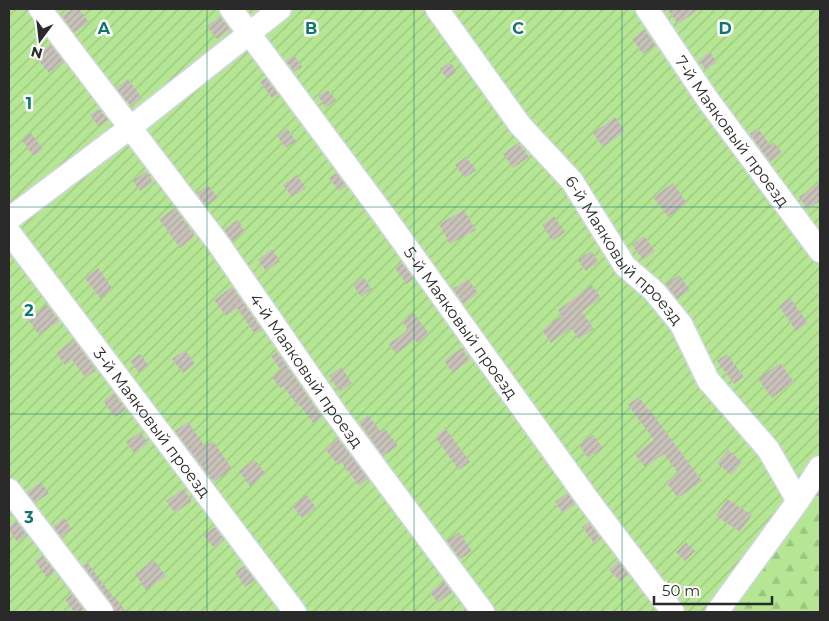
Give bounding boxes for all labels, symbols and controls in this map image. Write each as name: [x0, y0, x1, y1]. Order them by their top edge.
north arrow: [15, 15, 65, 65]
text: A: [97, 19, 111, 38]
text: B: [305, 19, 317, 38]
text: C: [512, 19, 524, 38]
text: D: [718, 19, 732, 38]
text: N: [29, 42, 44, 63]
street label: 7-й Маяковый проезд: [671, 52, 793, 211]
text: 1: [26, 94, 32, 113]
street label: 6-й Маяковый проезд: [561, 172, 686, 328]
street label: 5-й Маяковый проезд: [400, 243, 522, 403]
street label: 4-й Маяковый проезд: [246, 290, 367, 452]
text: 2: [24, 301, 34, 320]
street label: 3-й Маяковый проезд: [89, 344, 214, 501]
text: 3: [23, 508, 34, 527]
scale bar: [654, 574, 772, 606]
text: 50 m: [662, 581, 700, 600]

